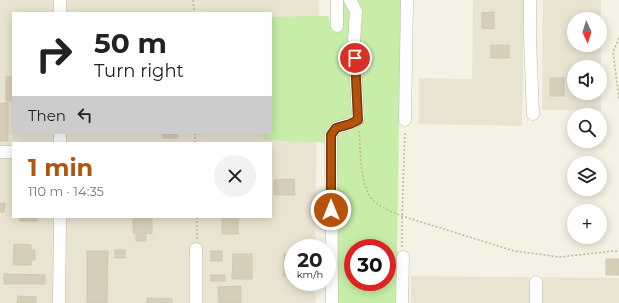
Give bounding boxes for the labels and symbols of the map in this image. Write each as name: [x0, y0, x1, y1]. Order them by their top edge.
north arrow: [567, 12, 607, 52]
pin: [338, 41, 372, 75]
position arrow: [310, 189, 352, 231]
speed limit sign: 30: [344, 239, 396, 291]

